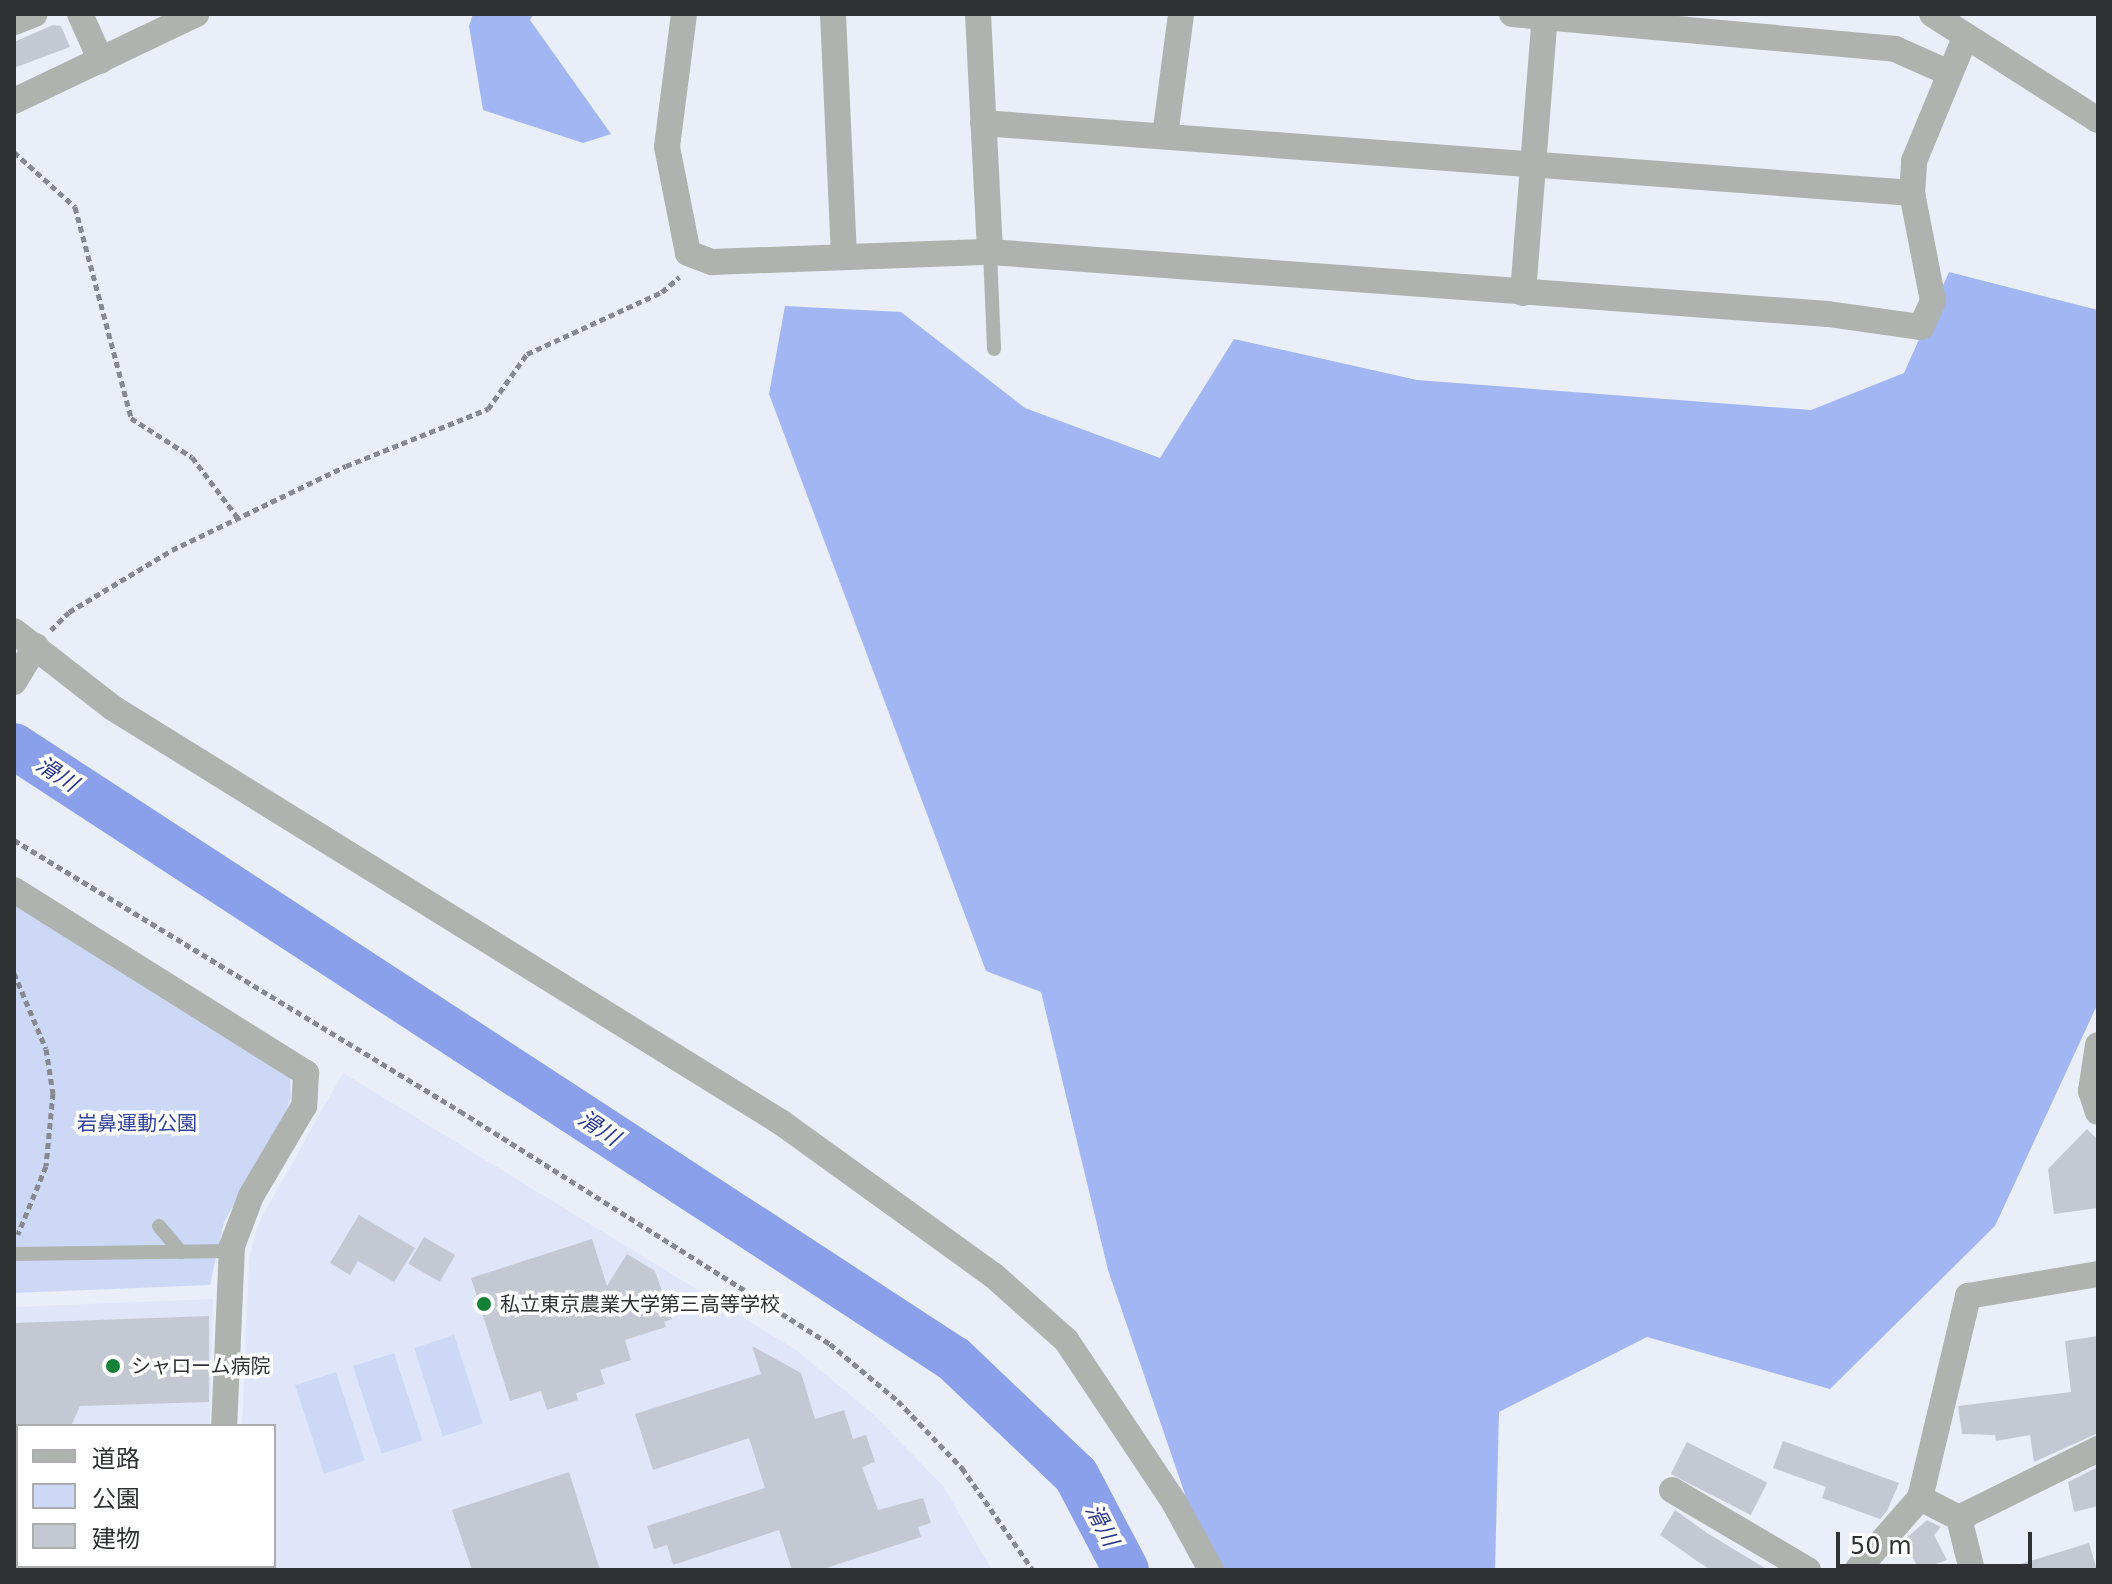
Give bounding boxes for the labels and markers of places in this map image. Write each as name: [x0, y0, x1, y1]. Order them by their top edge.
place label: 私立東京農業大学第三高等学校: [500, 1292, 780, 1316]
marker: 私立東京農業大学第三高等学校: [475, 1295, 493, 1313]
place label: シャローム病院: [131, 1354, 271, 1378]
marker: シャローム病院: [102, 1355, 124, 1377]

